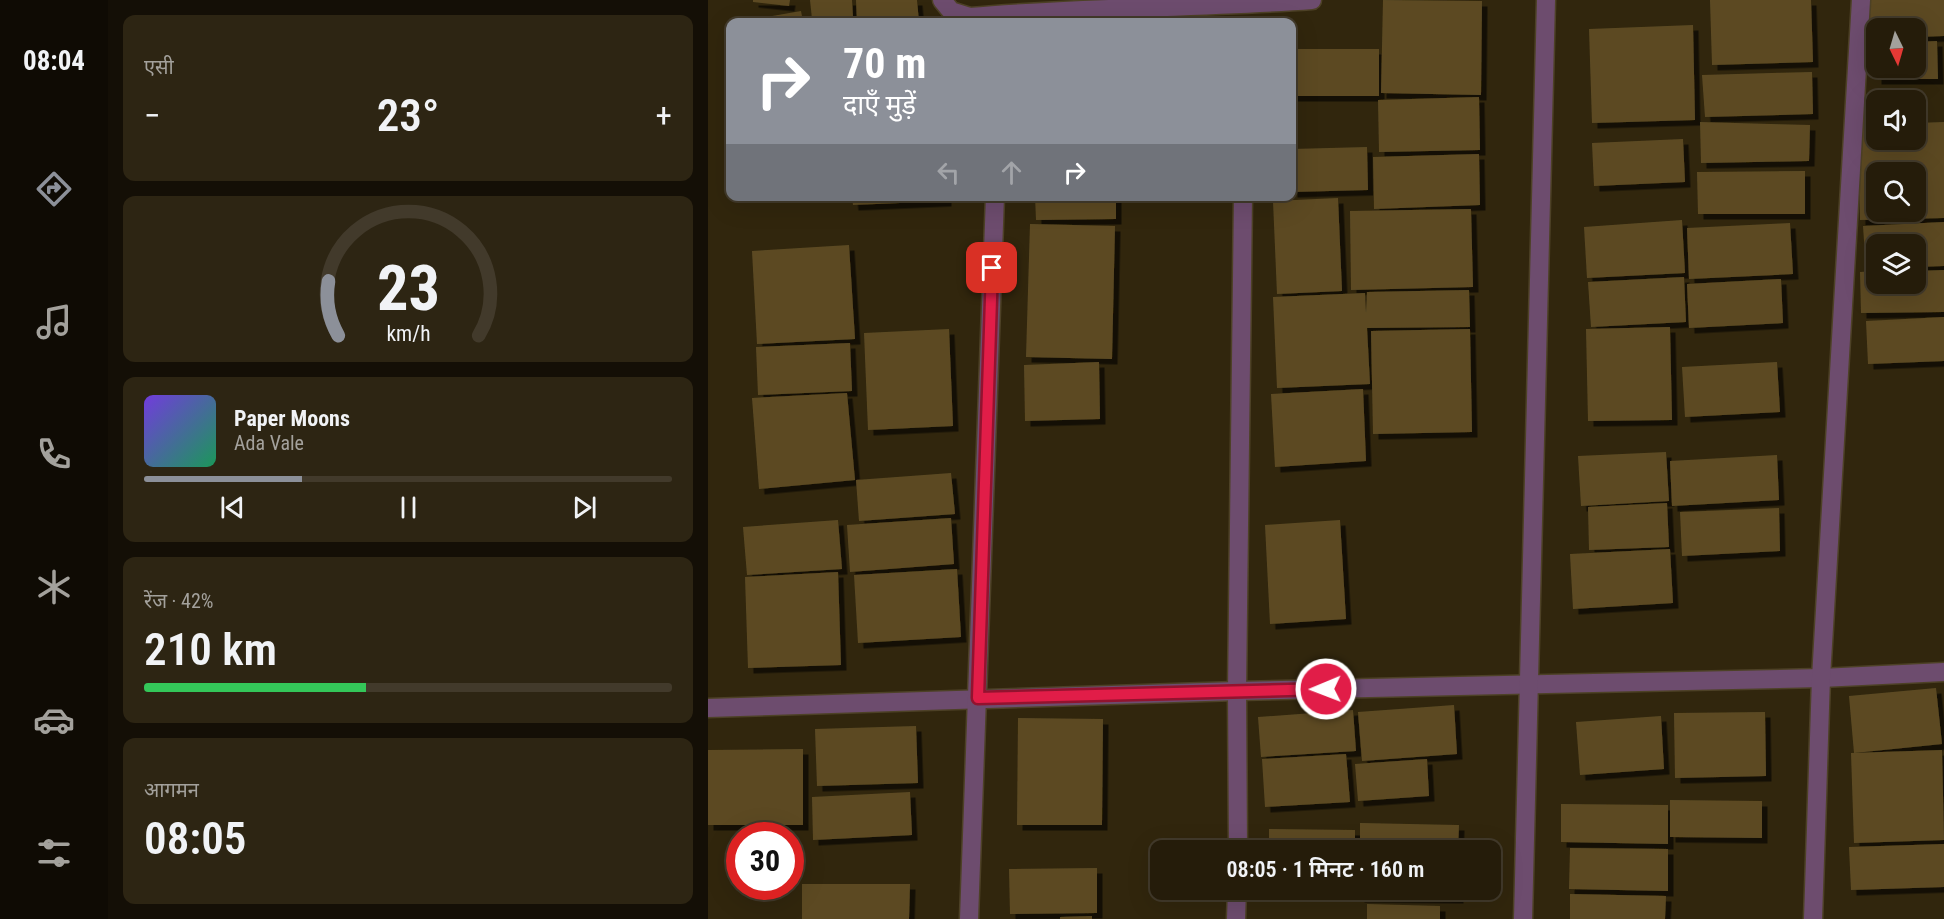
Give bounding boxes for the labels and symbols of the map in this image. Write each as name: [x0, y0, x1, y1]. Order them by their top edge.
north arrow: [1866, 18, 1926, 78]
pin: [966, 242, 1017, 293]
position arrow: [1294, 657, 1358, 721]
speed limit sign: 30: [726, 822, 804, 900]

